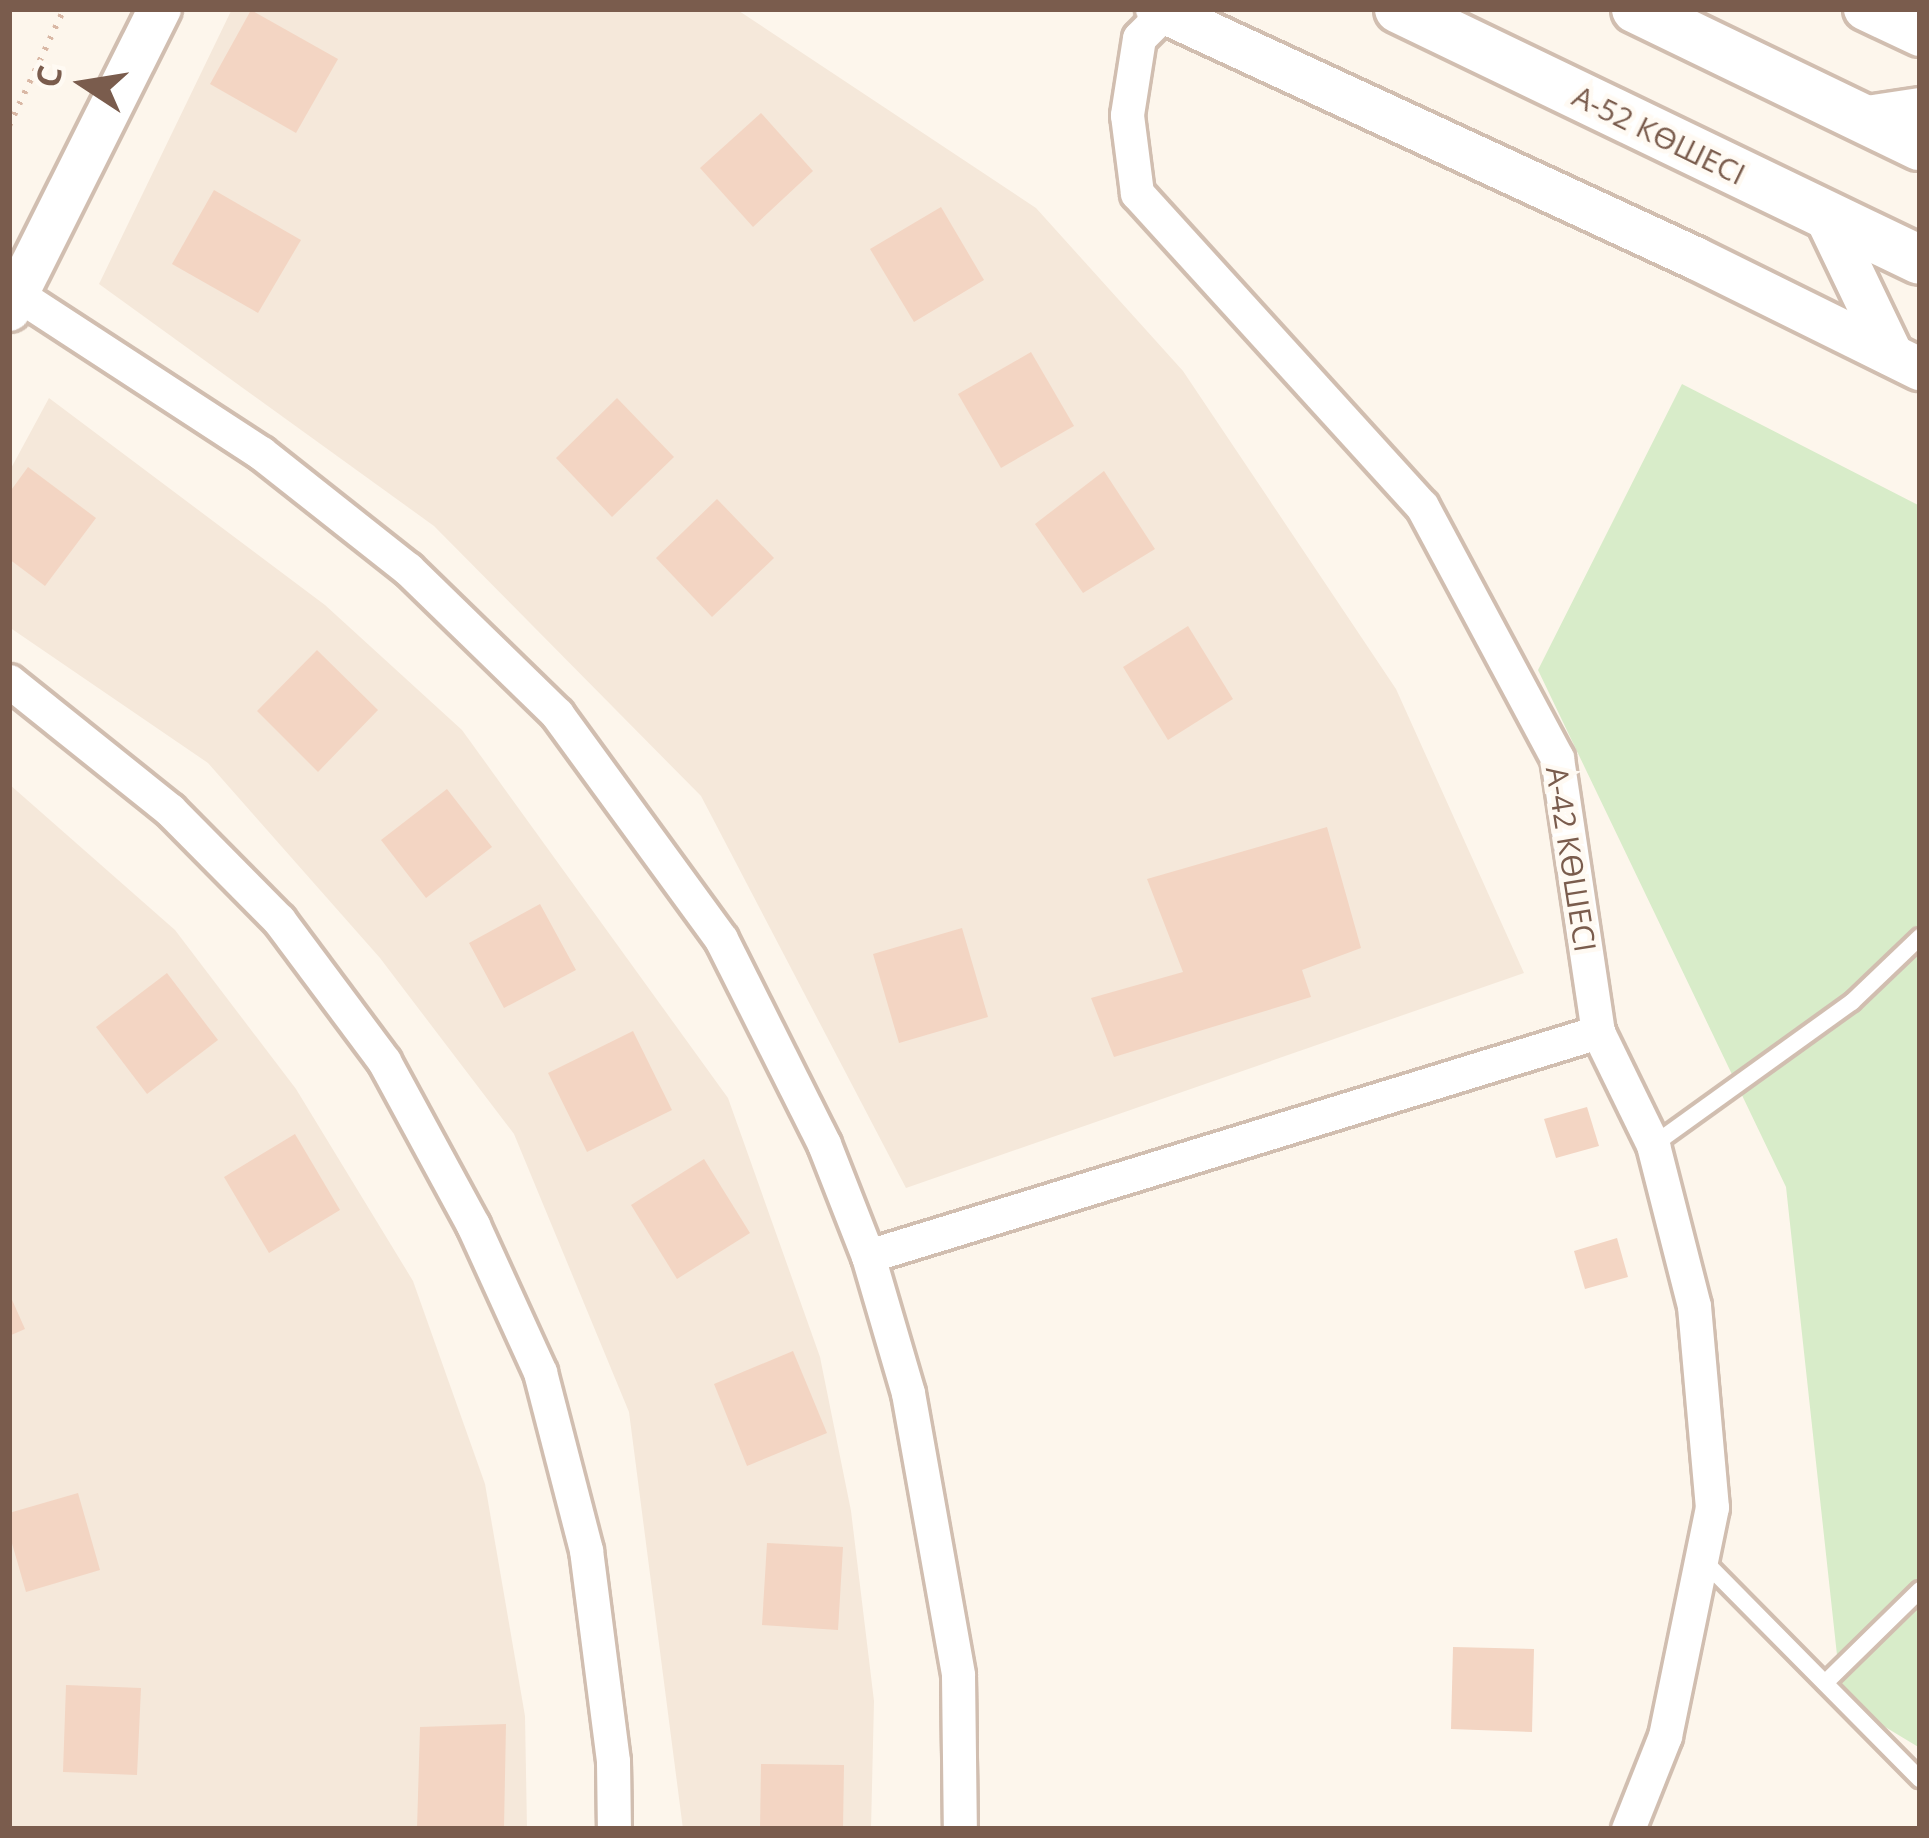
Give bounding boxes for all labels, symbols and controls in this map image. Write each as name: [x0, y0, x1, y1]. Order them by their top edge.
north arrow: [24, 24, 144, 144]
text: С: [24, 61, 72, 91]
street label: А-52 КӨШЕСІ: [1567, 78, 1751, 192]
street label: А-42 КӨШЕСІ: [1539, 764, 1603, 954]

